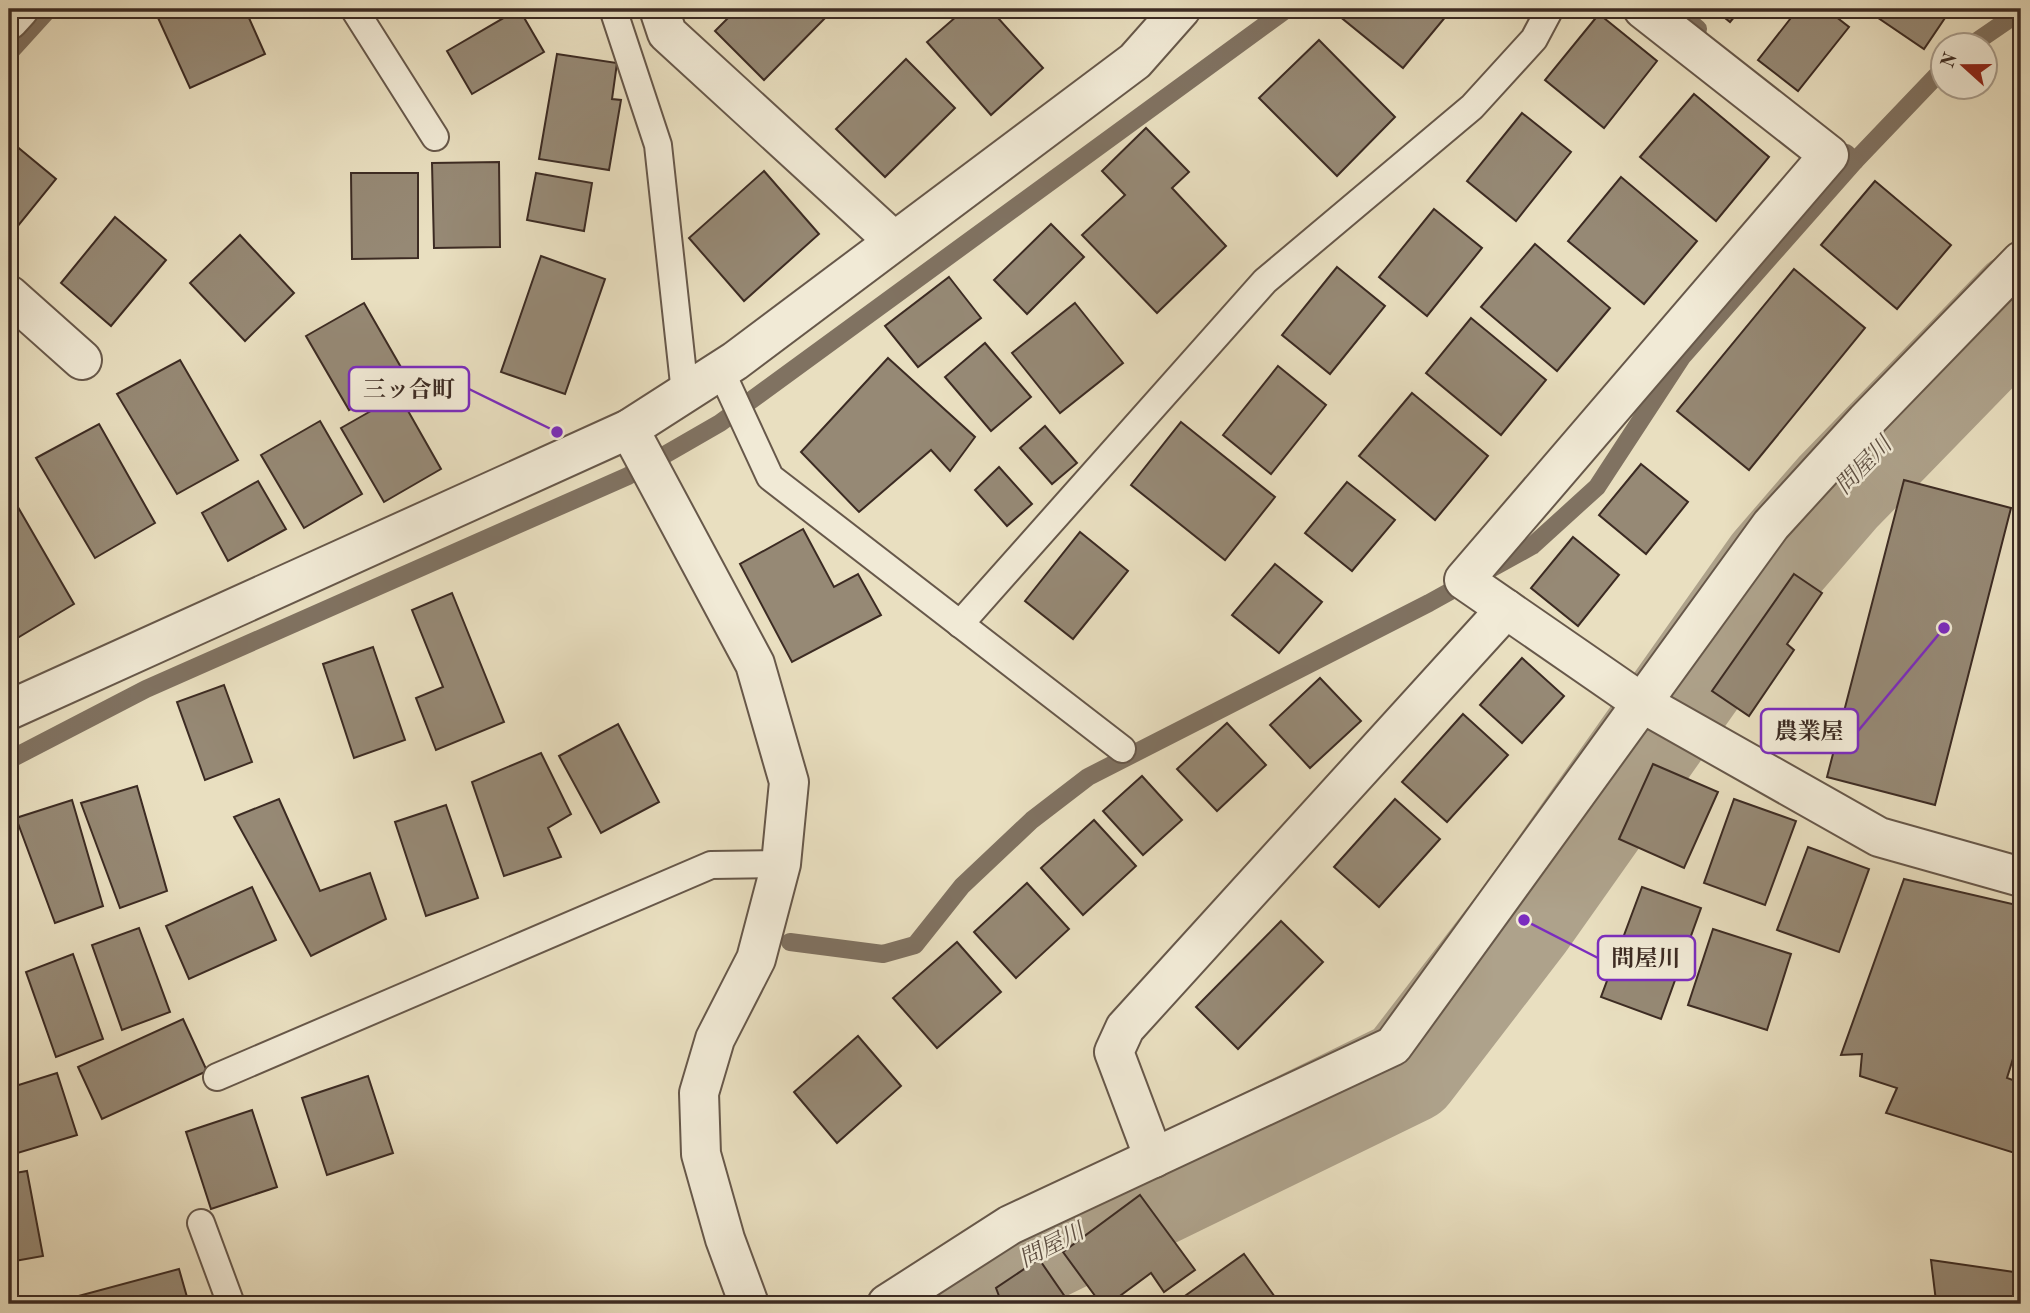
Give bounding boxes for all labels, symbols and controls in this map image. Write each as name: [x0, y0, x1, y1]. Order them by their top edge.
north arrow: [1928, 32, 1998, 102]
text: N: [1939, 50, 1962, 71]
callout: 三ッ合町: [349, 367, 469, 411]
text: 三ッ合町: [363, 377, 455, 402]
water label: 問屋川: [1831, 430, 1898, 499]
callout: 農業屋: [1761, 709, 1858, 753]
text: 農業屋: [1775, 719, 1844, 744]
callout: 問屋川: [1598, 936, 1695, 980]
text: 問屋川: [1612, 946, 1681, 971]
water label: 問屋川: [1016, 1218, 1091, 1272]

